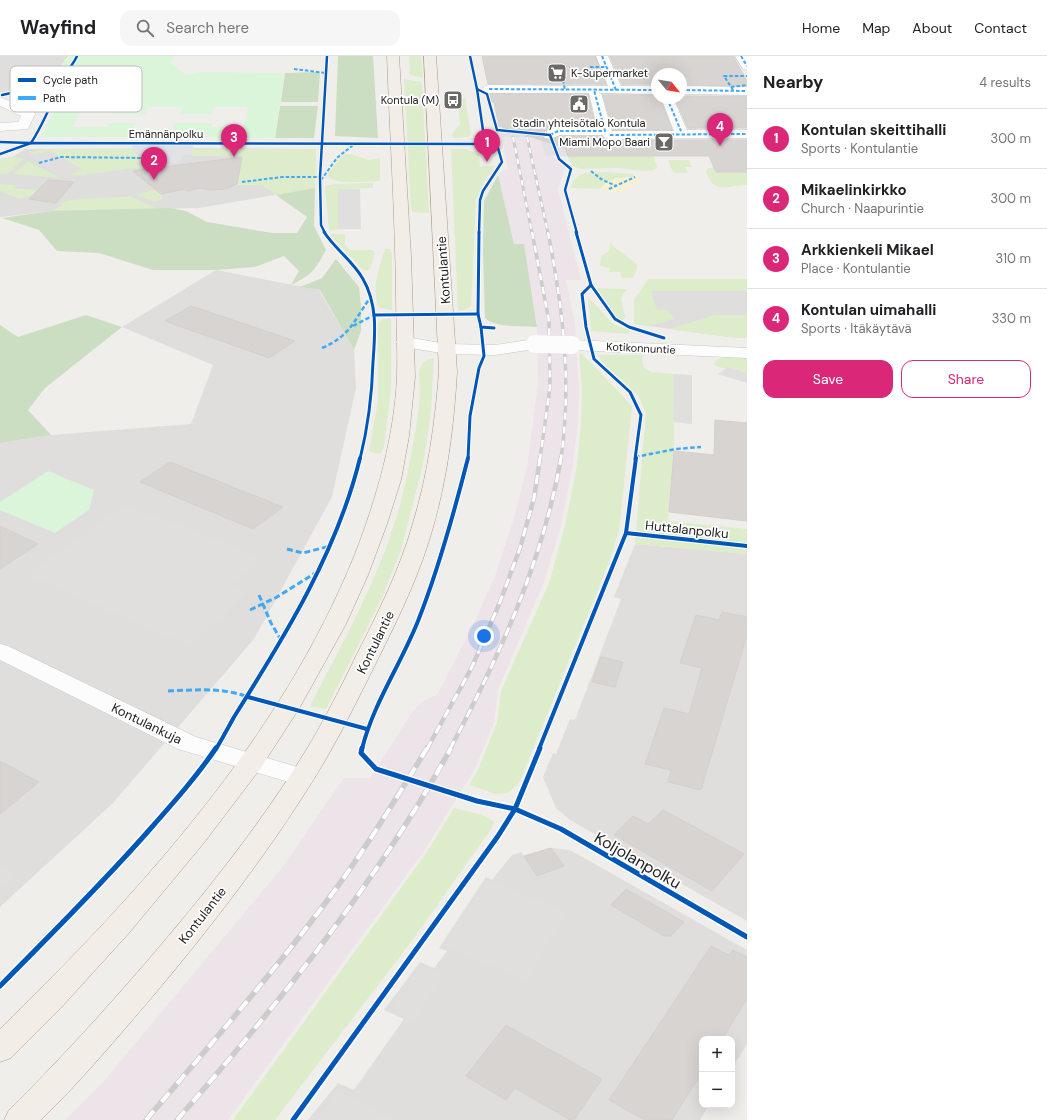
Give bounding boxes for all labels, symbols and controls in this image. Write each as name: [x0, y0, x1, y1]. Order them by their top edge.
search box: [120, 10, 400, 46]
text: Wayfind: [20, 15, 96, 40]
icon: search: [134, 17, 156, 39]
text: Search here: [166, 18, 249, 38]
text: Home: [802, 19, 840, 37]
text: Map: [862, 19, 890, 37]
text: About: [912, 19, 952, 37]
text: Contact: [974, 19, 1027, 37]
supermarket icon: K-Supermarket: [546, 62, 568, 84]
legend: [10, 66, 142, 112]
place label: K-Supermarket: [571, 66, 648, 80]
north arrow: [651, 68, 687, 104]
text: Nearby: [763, 71, 823, 93]
text: Cycle path: [43, 73, 98, 87]
text: 4 results: [979, 74, 1031, 91]
bus stop icon: Kontula (M): [442, 89, 464, 111]
text: Path: [43, 91, 66, 105]
place label: Kontula (M): [381, 93, 439, 107]
public building icon: Stadin yhteisötalo Kontula: [568, 93, 590, 115]
pin: 4: [707, 113, 733, 146]
place label: Stadin yhteisötalo Kontula: [513, 116, 645, 130]
text: Kontulan skeittihalli: [801, 120, 946, 140]
pin: 3: [221, 124, 247, 157]
street label: Emännänpolku: [129, 127, 203, 141]
pin: 1: [474, 129, 500, 162]
text: 1: [774, 130, 778, 147]
text: 300 m: [990, 130, 1031, 147]
bar icon: Miami Mopo Baari: [653, 131, 675, 153]
place label: Miami Mopo Baari: [559, 135, 650, 149]
text: Sports · Kontulantie: [801, 140, 918, 157]
pin: 2: [141, 147, 167, 180]
text: Mikaelinkirkko: [801, 180, 907, 200]
text: 2: [772, 190, 780, 207]
text: 300 m: [990, 190, 1031, 207]
text: Church · Naapurintie: [801, 200, 924, 217]
street label: Kontulantie: [433, 235, 454, 304]
text: Arkkienkeli Mikael: [801, 240, 934, 260]
text: 3: [772, 250, 780, 267]
text: 310 m: [996, 250, 1031, 267]
text: Place · Kontulantie: [801, 260, 911, 277]
text: Kontulan uimahalli: [801, 300, 936, 320]
text: 4: [772, 310, 780, 327]
text: 330 m: [992, 310, 1031, 327]
text: Sports · Itäkäytävä: [801, 320, 912, 337]
street label: Kotikonnuntie: [606, 339, 676, 357]
button: Save: [763, 360, 893, 398]
button: Share: [901, 360, 1031, 398]
street label: Huttalanpolku: [644, 517, 729, 542]
street label: Kontulantie: [353, 608, 398, 676]
your location: [474, 626, 494, 646]
street label: Kontulankuja: [109, 699, 185, 748]
street label: Koljolanpolku: [590, 827, 685, 894]
street label: Kontulantie: [175, 883, 230, 947]
map controls: [699, 1036, 735, 1108]
button: +: [699, 1036, 735, 1072]
button: −: [699, 1072, 735, 1108]

